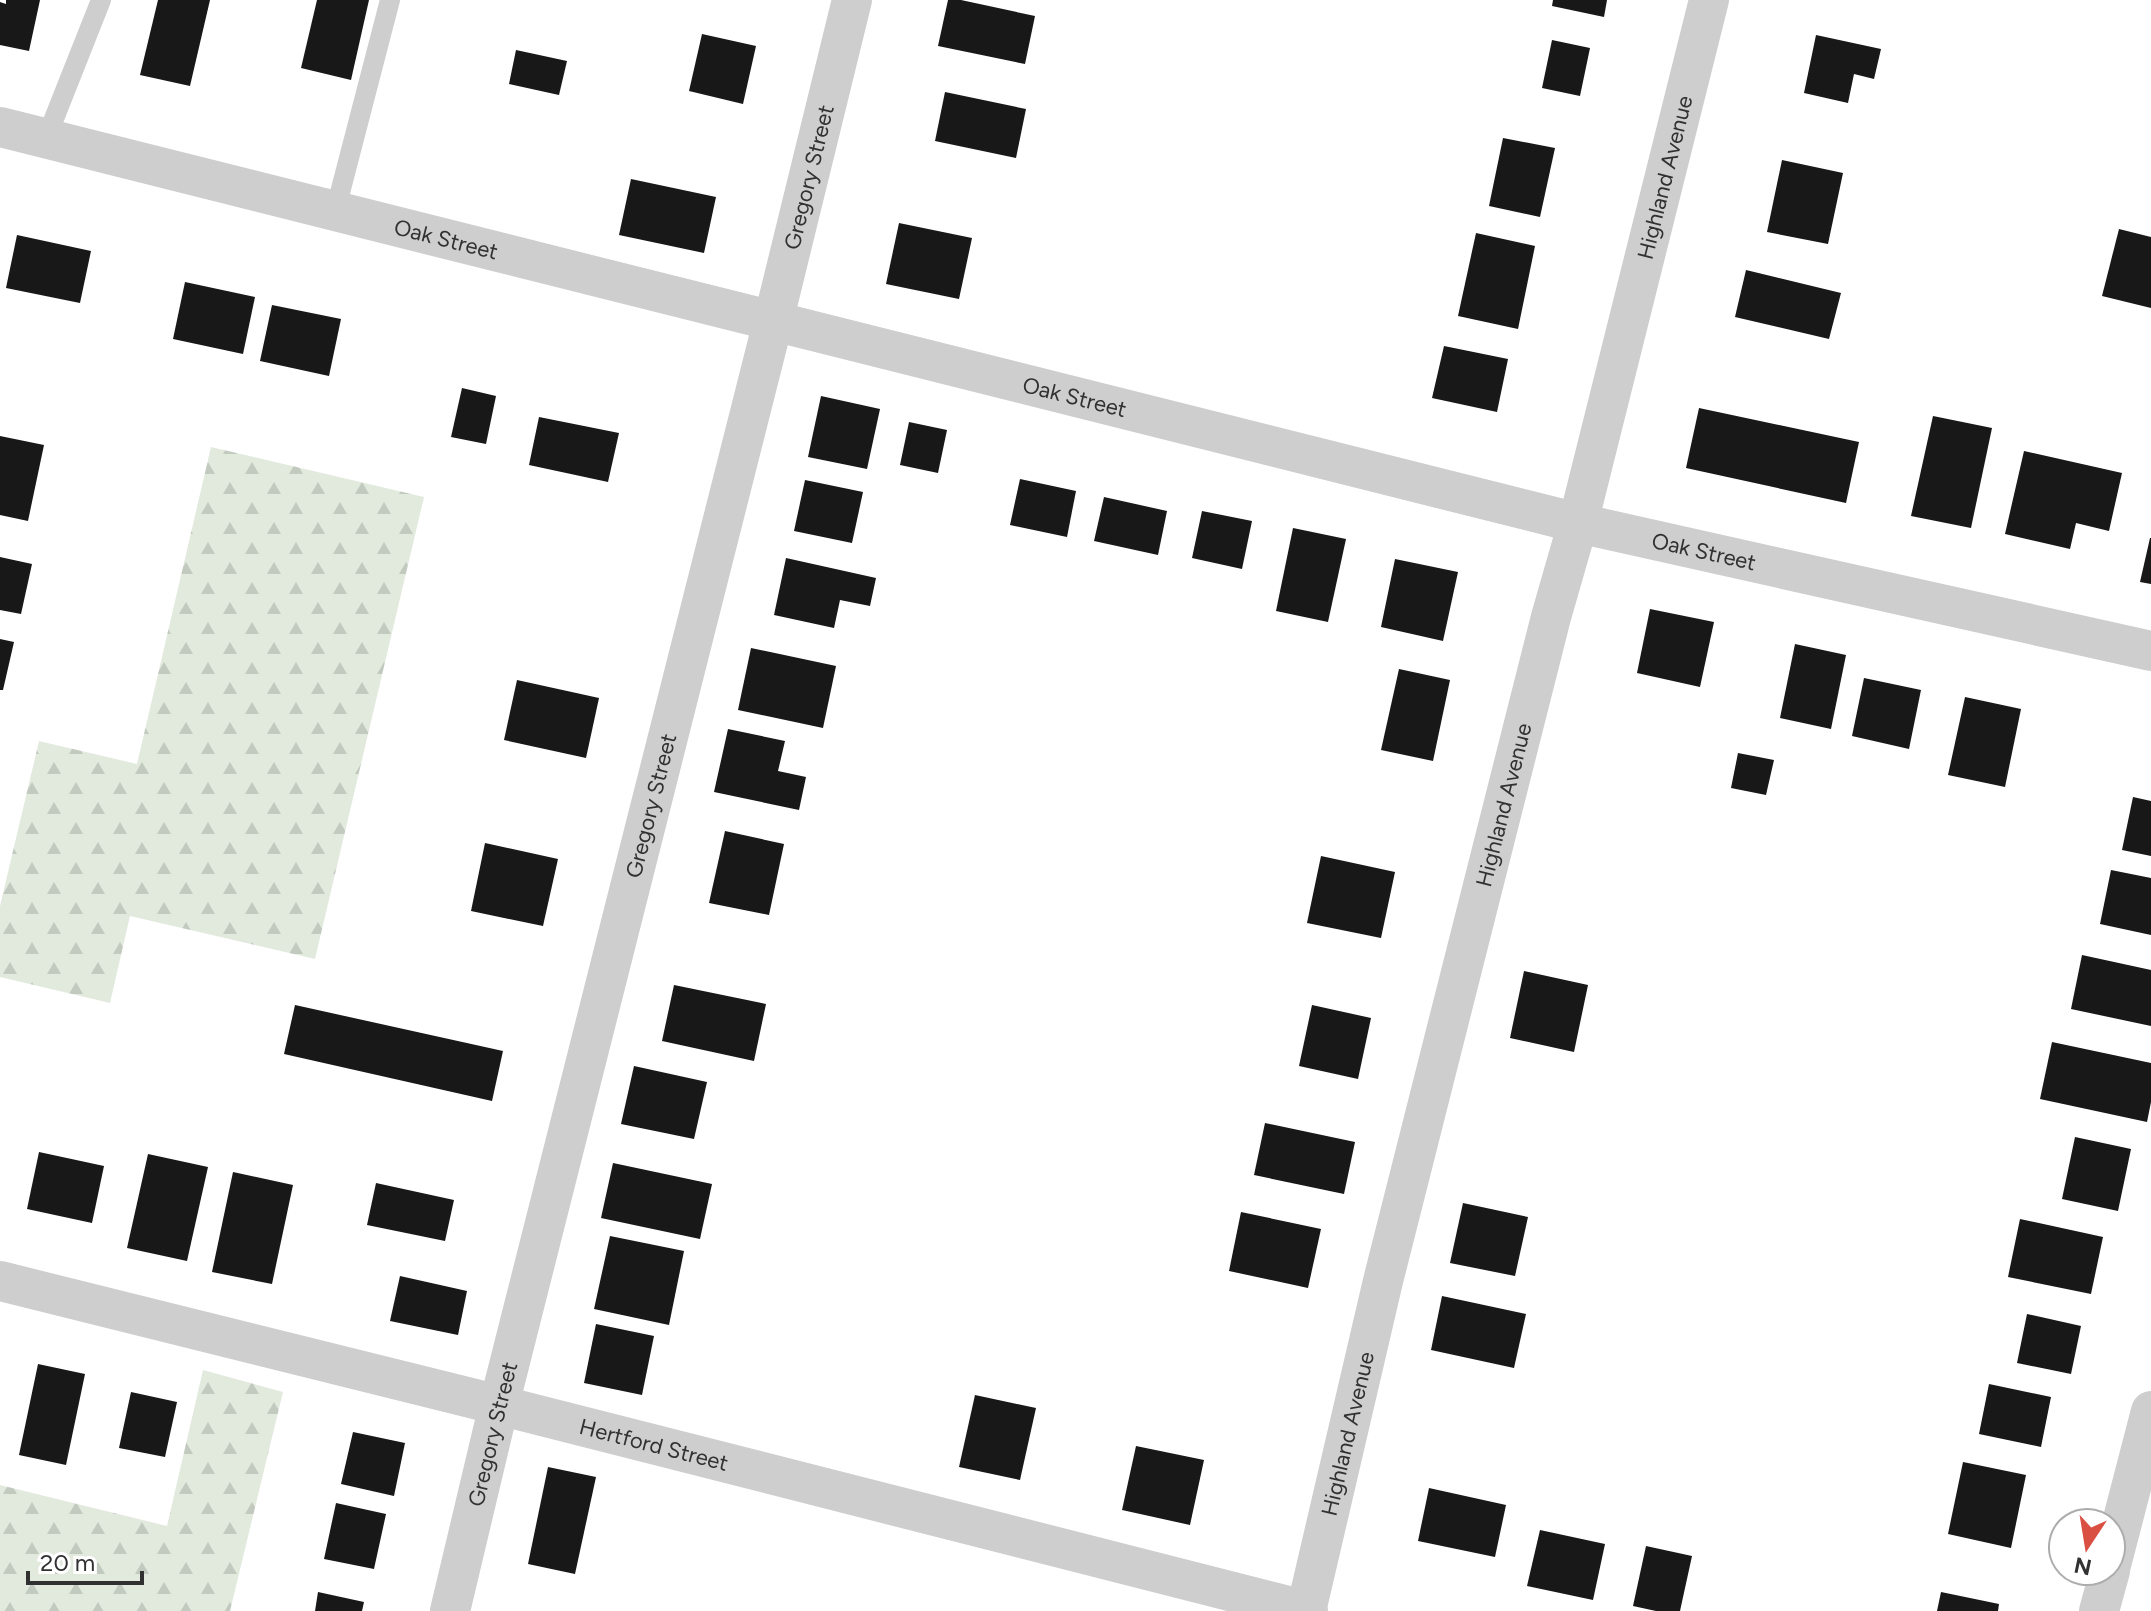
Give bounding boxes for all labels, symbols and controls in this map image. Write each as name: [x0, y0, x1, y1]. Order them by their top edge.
street label: Highland Avenue: [1632, 93, 1699, 262]
street label: Gregory Street: [778, 102, 840, 252]
street label: Oak Street: [391, 213, 501, 265]
street label: Oak Street: [1020, 371, 1129, 423]
street label: Oak Street: [1649, 527, 1759, 576]
street label: Highland Avenue: [1470, 720, 1538, 890]
street label: Gregory Street: [620, 731, 682, 881]
street label: Highland Avenue: [1316, 1349, 1380, 1519]
street label: Gregory Street: [462, 1359, 523, 1509]
street label: Hertford Street: [577, 1413, 731, 1477]
north arrow: [2047, 1507, 2127, 1587]
scale bar: [28, 1535, 142, 1585]
text: 20 m: [40, 1548, 95, 1577]
text: N: [2072, 1551, 2094, 1581]

